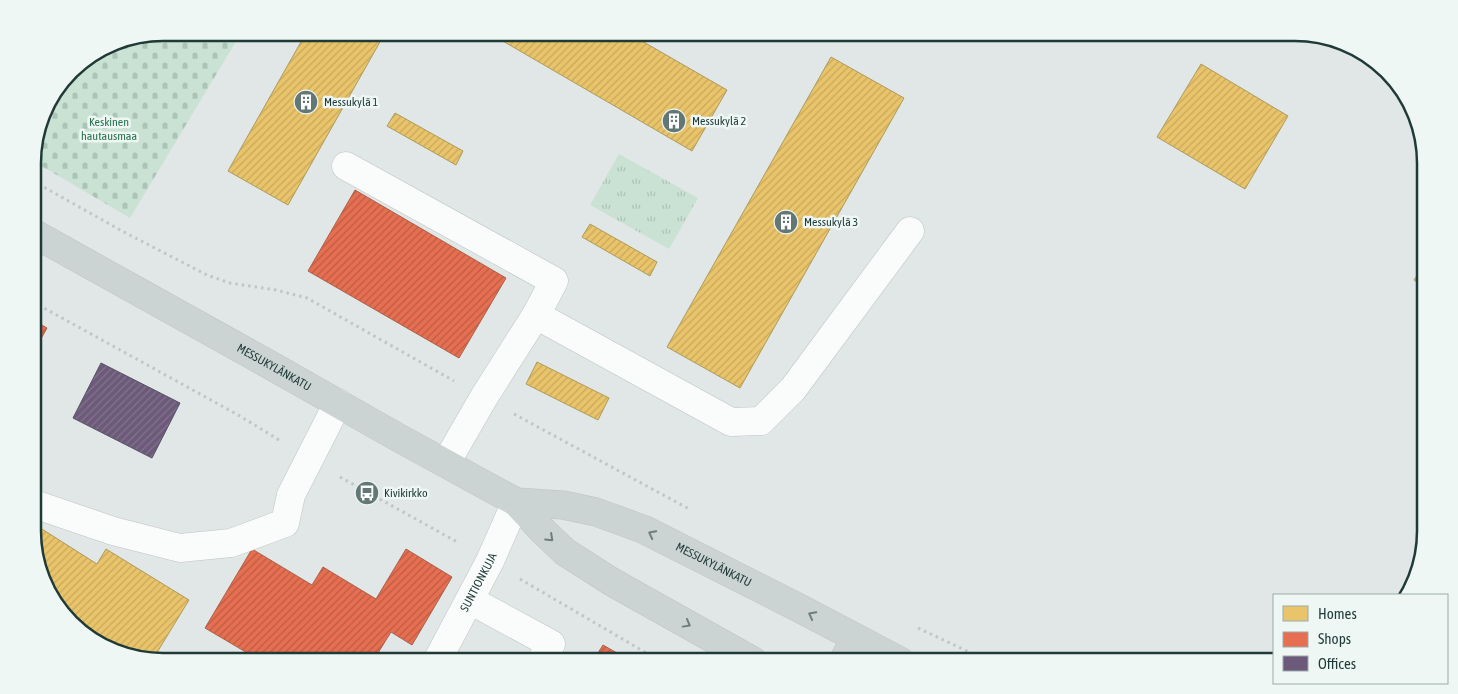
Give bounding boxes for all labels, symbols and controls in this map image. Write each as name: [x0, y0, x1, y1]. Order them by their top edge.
building icon: Messukylä 1: [293, 89, 319, 115]
place label: Messukylä 1: [324, 95, 378, 109]
building icon: Messukylä 2: [661, 108, 687, 134]
place label: Messukylä 2: [692, 114, 746, 128]
park label: Keskinen hautausmaa: [81, 115, 137, 143]
building icon: Messukylä 3: [773, 209, 799, 235]
place label: Messukylä 3: [804, 215, 858, 229]
street label: MESSUKYLÄNKATU: [235, 341, 314, 394]
bus stop icon: Kivikirkko: [354, 480, 380, 506]
place label: Kivikirkko: [384, 486, 428, 500]
one-way arrow: [648, 529, 657, 540]
one-way arrow: [544, 532, 553, 541]
street label: MESSUKYLÄNKATU: [674, 540, 754, 590]
street label: SUNTIONKUJA: [457, 551, 500, 614]
legend: [1273, 594, 1448, 684]
text: Homes: [1318, 605, 1357, 622]
one-way arrow: [809, 611, 818, 621]
one-way arrow: [681, 618, 690, 628]
text: Shops: [1318, 630, 1351, 647]
text: Offices: [1318, 655, 1356, 672]

